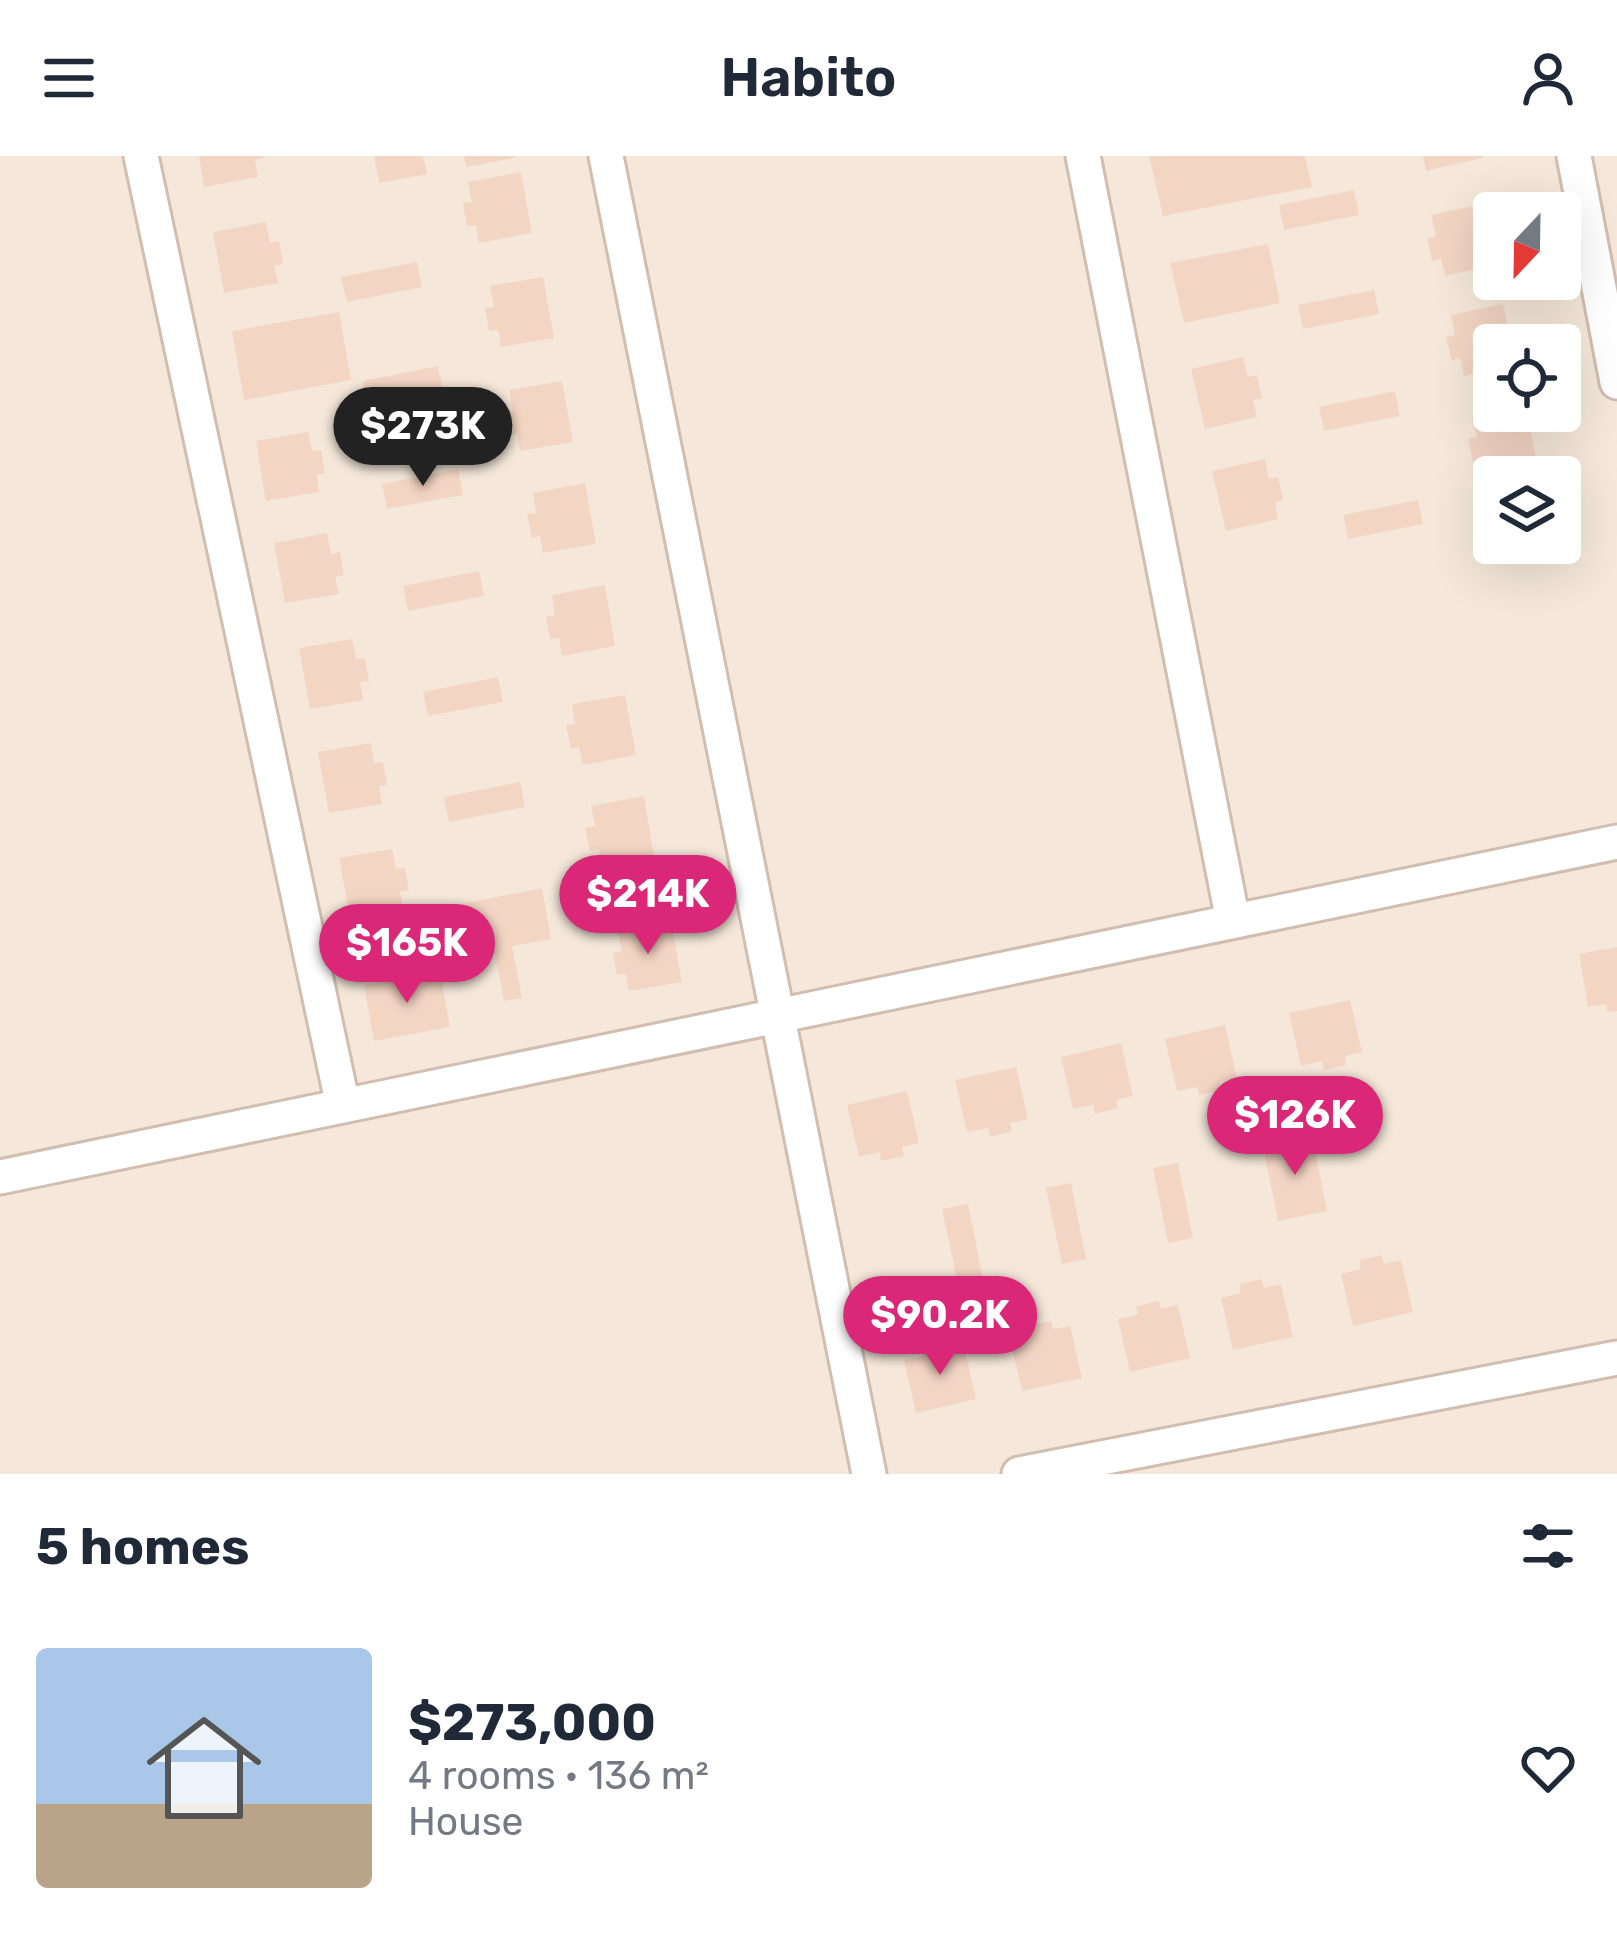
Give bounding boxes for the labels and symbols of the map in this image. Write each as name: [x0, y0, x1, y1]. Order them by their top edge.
north arrow: [1473, 192, 1581, 300]
pin: $273K: [339, 387, 507, 489]
pin: $214K: [564, 855, 732, 957]
pin: $165K: [323, 904, 491, 1006]
pin: $126K: [1211, 1076, 1379, 1178]
pin: $90.2K: [842, 1276, 1038, 1378]

